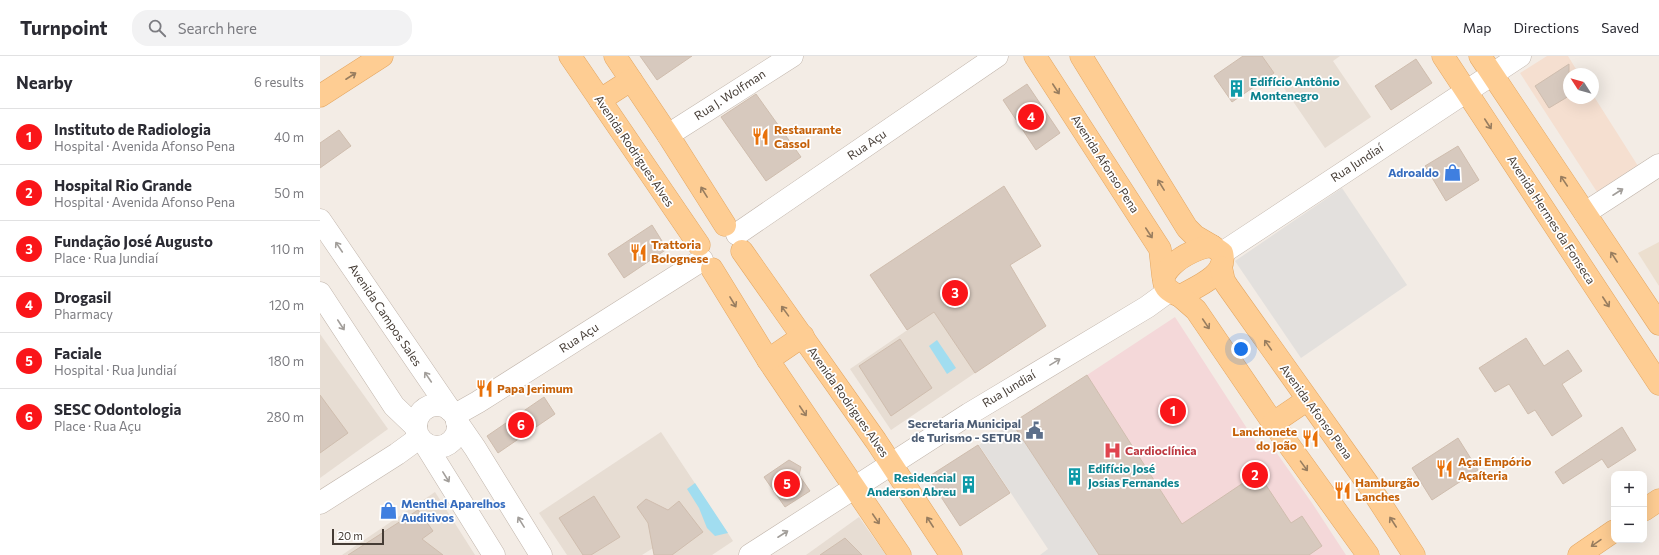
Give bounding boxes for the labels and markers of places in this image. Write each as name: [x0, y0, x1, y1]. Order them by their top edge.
place label: Edifício Antônio Montenegro: [1250, 74, 1340, 102]
building icon: Edifício Antônio Montenegro: [1227, 79, 1247, 99]
pin: 4: [1018, 102, 1044, 132]
place label: Restaurante Cassol: [774, 122, 841, 150]
restaurant icon: Restaurante Cassol: [751, 127, 771, 147]
shop icon: Adroaldo: [1442, 163, 1462, 183]
place label: Adroaldo: [1388, 165, 1439, 179]
place label: Trattoria Bolognese: [651, 237, 708, 265]
restaurant icon: Trattoria Bolognese: [628, 242, 648, 262]
pin: 3: [942, 278, 968, 308]
restaurant icon: Papa Jerimum: [474, 379, 494, 399]
place label: Papa Jerimum: [497, 381, 573, 396]
pin: 1: [1160, 396, 1186, 426]
pin: 6: [508, 410, 534, 440]
place label: Secretaria Municipal de Turismo - SETUR: [908, 416, 1022, 444]
public building icon: Secretaria Municipal de Turismo - SETUR: [1024, 421, 1044, 441]
place label: Lanchonete do João: [1232, 424, 1297, 453]
restaurant icon: Lanchonete do João: [1300, 429, 1320, 449]
hospital icon: Cardioclínica: [1102, 441, 1122, 461]
place label: Cardioclínica: [1125, 443, 1197, 457]
place label: Açai Empório Açaíteria: [1458, 454, 1531, 482]
restaurant icon: Açai Empório Açaíteria: [1435, 459, 1455, 479]
pin: 2: [1242, 460, 1268, 490]
place label: Edifício José Josias Fernandes: [1088, 461, 1180, 490]
building icon: Edifício José Josias Fernandes: [1065, 466, 1085, 486]
pin: 5: [774, 469, 800, 499]
place label: Residencial Anderson Abreu: [867, 470, 956, 498]
building icon: Residencial Anderson Abreu: [959, 475, 979, 495]
place label: Hamburgão Lanches: [1355, 475, 1420, 503]
restaurant icon: Hamburgão Lanches: [1332, 480, 1352, 500]
place label: Menthel Aparelhos Auditivos: [401, 496, 506, 524]
shop icon: Menthel Aparelhos Auditivos: [378, 501, 398, 521]

